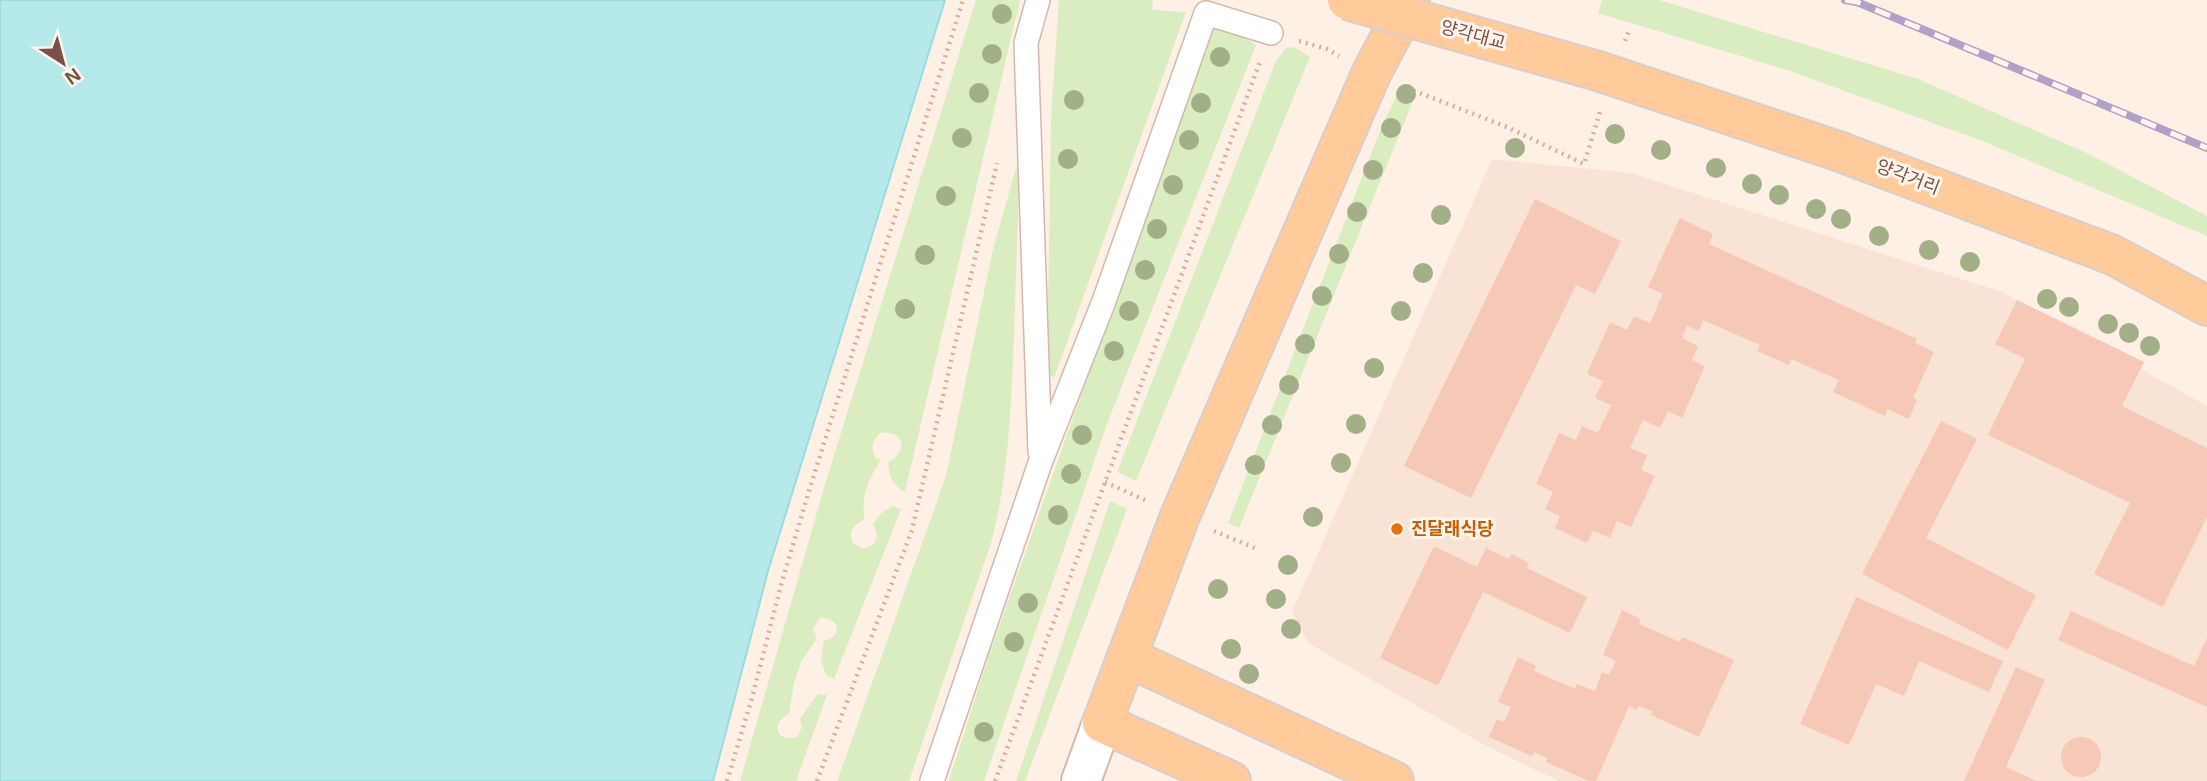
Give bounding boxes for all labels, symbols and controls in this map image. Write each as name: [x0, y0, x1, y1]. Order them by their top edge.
street label: 양각대교: [1438, 17, 1508, 53]
north arrow: [28, 28, 98, 98]
text: N: [61, 64, 84, 89]
street label: 양각거리: [1873, 156, 1943, 198]
place label: 진달래식당: [1411, 519, 1494, 539]
marker: 진달래식당: [1389, 521, 1405, 537]

